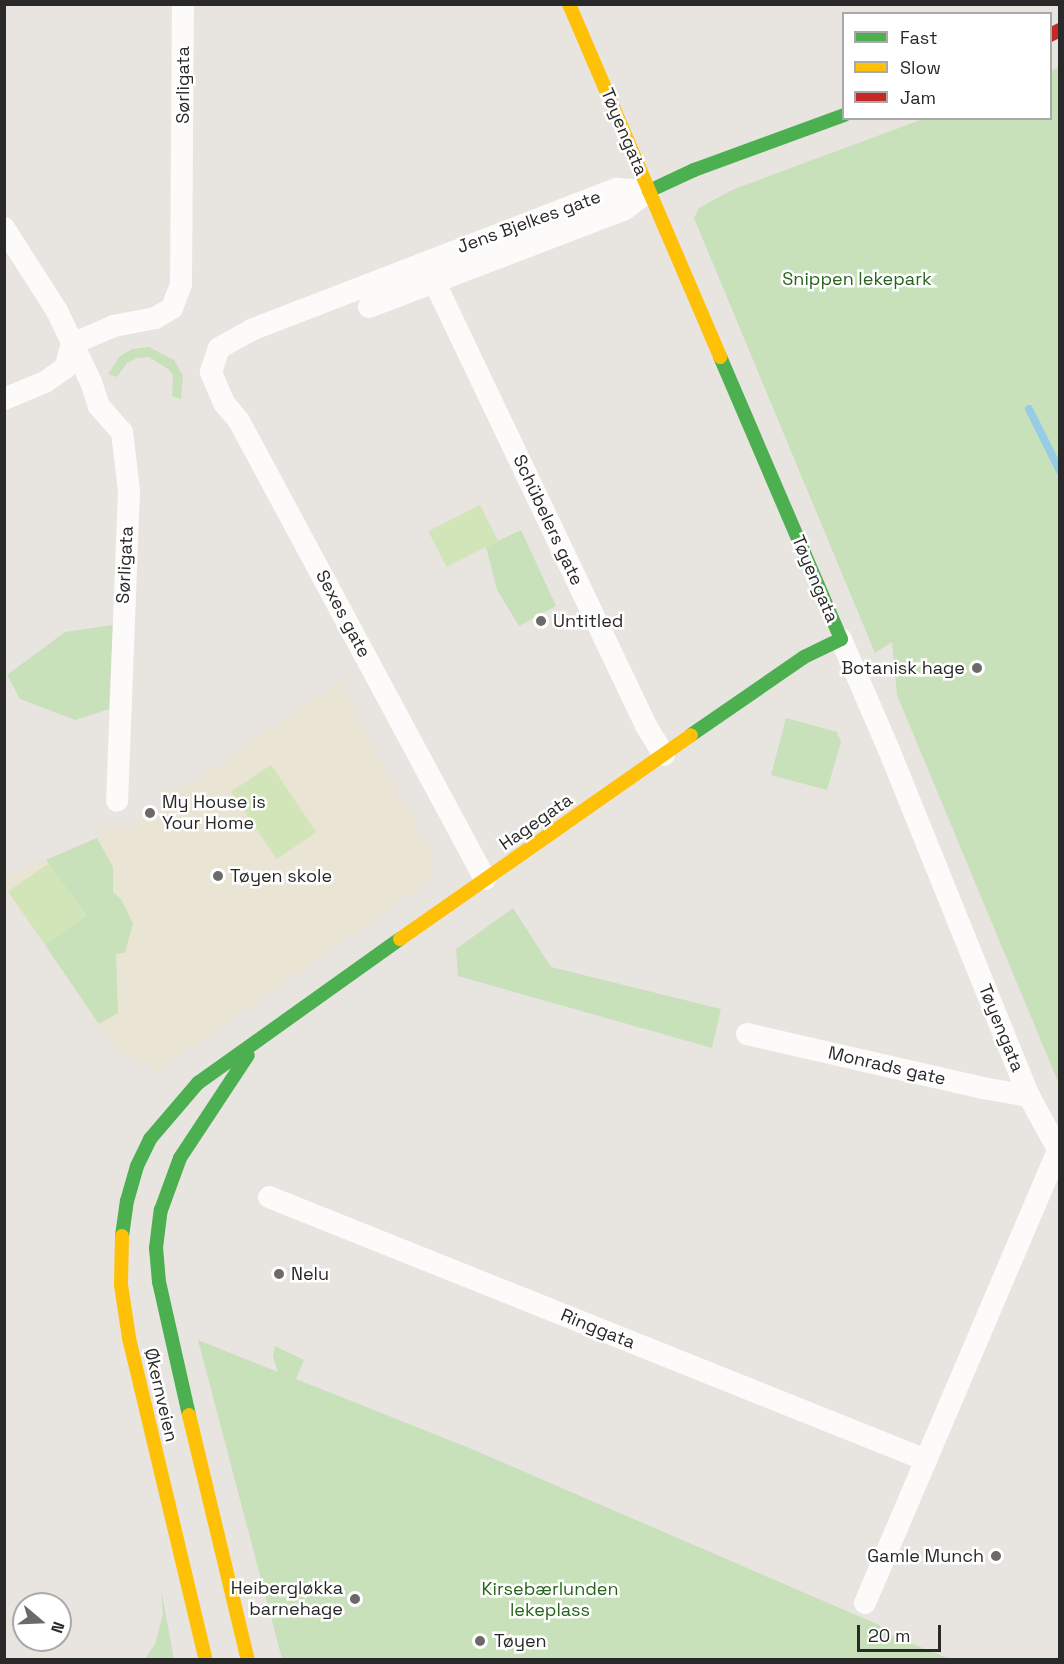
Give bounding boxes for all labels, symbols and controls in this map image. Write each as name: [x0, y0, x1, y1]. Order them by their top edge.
legend: [842, 12, 1052, 120]
text: Fast: [900, 26, 937, 49]
street label: Sørligata: [172, 46, 194, 124]
text: Slow: [900, 56, 941, 79]
street label: Tøyengata: [596, 85, 652, 179]
text: Jam: [900, 86, 936, 109]
street label: Jens Bjelkes gate: [454, 186, 604, 258]
park label: Snippen lekepark: [782, 268, 932, 290]
street label: Schübelers gate: [508, 451, 588, 589]
street label: Sørligata: [112, 526, 138, 604]
street label: Tøyengata: [787, 532, 843, 626]
street label: Sexes gate: [311, 567, 375, 661]
place label: Untitled: [553, 610, 623, 632]
marker: Untitled: [534, 614, 548, 628]
place label: Botanisk hage: [841, 657, 965, 679]
marker: Botanisk hage: [970, 661, 984, 675]
street label: Hagegata: [495, 789, 577, 855]
place label: My House is Your Home: [162, 792, 266, 834]
marker: My House is Your Home: [143, 806, 157, 820]
place label: Tøyen skole: [230, 865, 332, 887]
marker: Tøyen skole: [211, 869, 225, 883]
street label: Tøyengata: [974, 981, 1028, 1075]
street label: Monrads gate: [826, 1042, 948, 1090]
place label: Nelu: [291, 1263, 329, 1285]
marker: Nelu: [272, 1267, 286, 1281]
street label: Ringgata: [558, 1304, 638, 1354]
street label: Økernveien: [140, 1346, 182, 1444]
place label: Gamle Munch: [867, 1545, 984, 1567]
marker: Gamle Munch: [989, 1549, 1003, 1563]
place label: Heibergløkka barnehage: [231, 1578, 343, 1620]
park label: Kirsebærlunden lekeplass: [482, 1579, 618, 1622]
north arrow: [12, 1592, 72, 1652]
marker: Heibergløkka barnehage: [348, 1592, 362, 1606]
scale bar: [860, 1613, 944, 1651]
text: N: [46, 1619, 69, 1636]
text: 20 m: [868, 1624, 911, 1647]
place label: Tøyen: [494, 1630, 547, 1652]
marker: Tøyen: [471, 1632, 489, 1650]

